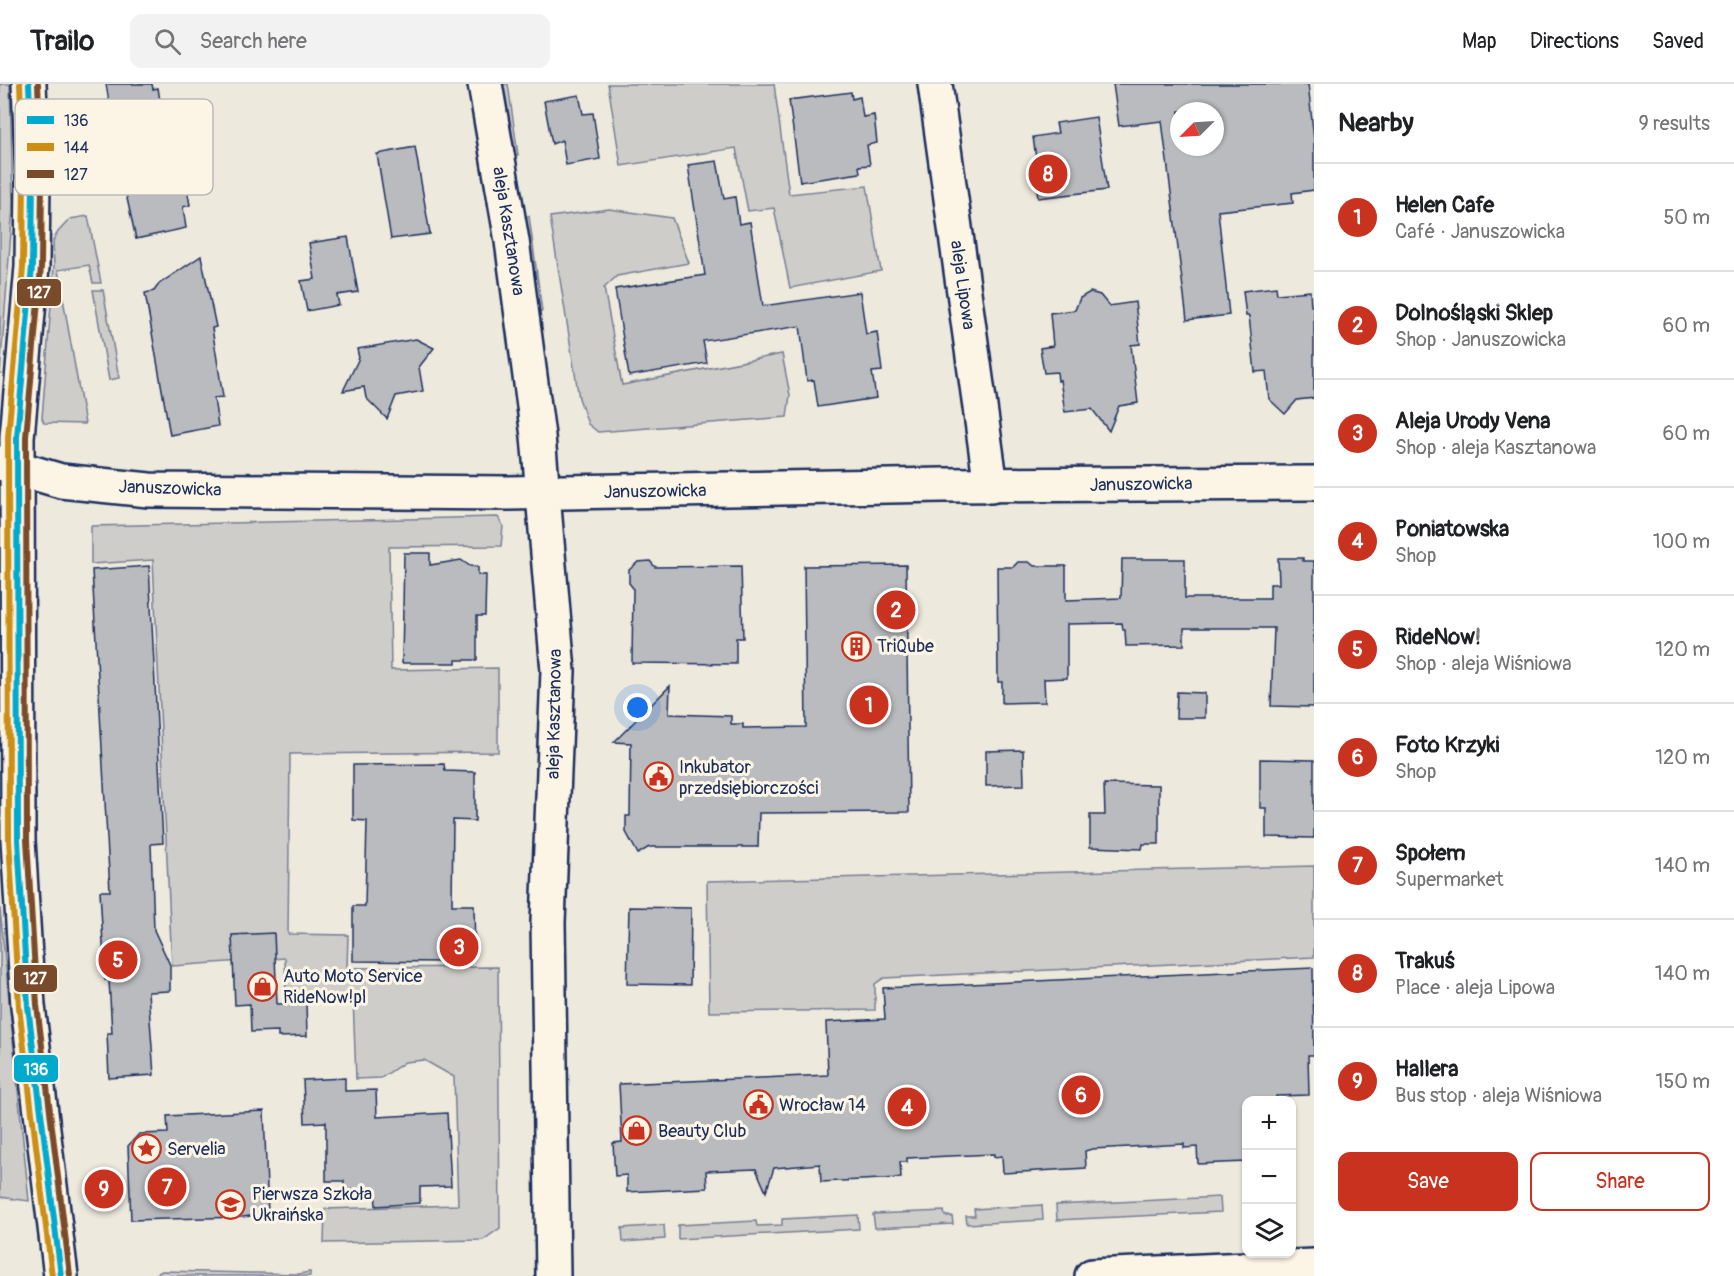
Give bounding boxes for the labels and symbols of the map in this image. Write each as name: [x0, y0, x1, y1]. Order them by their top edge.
legend: [15, 99, 213, 195]
north arrow: [1170, 102, 1224, 156]
text: 136: [64, 111, 89, 131]
text: 144: [64, 138, 89, 158]
pin: 8: [1028, 152, 1068, 196]
text: 127: [64, 165, 88, 185]
street label: aleja Kasztanowa: [487, 165, 530, 297]
street label: aleja Lipowa: [945, 239, 980, 331]
line badge: 127: [16, 278, 62, 307]
text: 127: [27, 283, 51, 303]
street label: Januszowicka: [1089, 472, 1193, 497]
street label: Januszowicka: [118, 475, 222, 502]
street label: Januszowicka: [603, 479, 707, 504]
pin: 2: [876, 588, 916, 632]
building icon: TriQube: [840, 630, 872, 662]
place label: TriQube: [877, 635, 934, 658]
street label: aleja Kasztanowa: [542, 649, 567, 779]
pin: 1: [850, 682, 888, 728]
your location: [623, 693, 652, 722]
place label: Inkubator przedsiębiorczości: [679, 756, 819, 800]
public building icon: Inkubator przedsiębiorczości: [642, 761, 674, 793]
pin: 3: [440, 924, 478, 970]
pin: 5: [98, 938, 138, 982]
line badge: 127: [13, 964, 58, 993]
place label: Auto Moto Service RideNow!pl: [283, 965, 423, 1009]
text: 127: [23, 969, 47, 989]
shop icon: Auto Moto Service RideNow!pl: [246, 970, 278, 1002]
line badge: 136: [13, 1054, 59, 1083]
text: 136: [24, 1060, 48, 1080]
pin: 6: [1062, 1072, 1100, 1118]
pin: 4: [888, 1084, 926, 1130]
public building icon: Wrocław 14: [742, 1089, 774, 1121]
place label: Wrocław 14: [779, 1094, 866, 1117]
shop icon: Beauty Club: [621, 1115, 653, 1147]
place label: Beauty Club: [658, 1120, 746, 1143]
place icon: Servelia: [130, 1133, 162, 1165]
place label: Servelia: [167, 1138, 226, 1161]
pin: 7: [148, 1164, 186, 1210]
pin: 9: [84, 1166, 124, 1212]
place label: Pierwsza Szkoła Ukraińska: [252, 1183, 372, 1227]
school or university icon: Pierwsza Szkoła Ukraińska: [215, 1188, 247, 1220]

